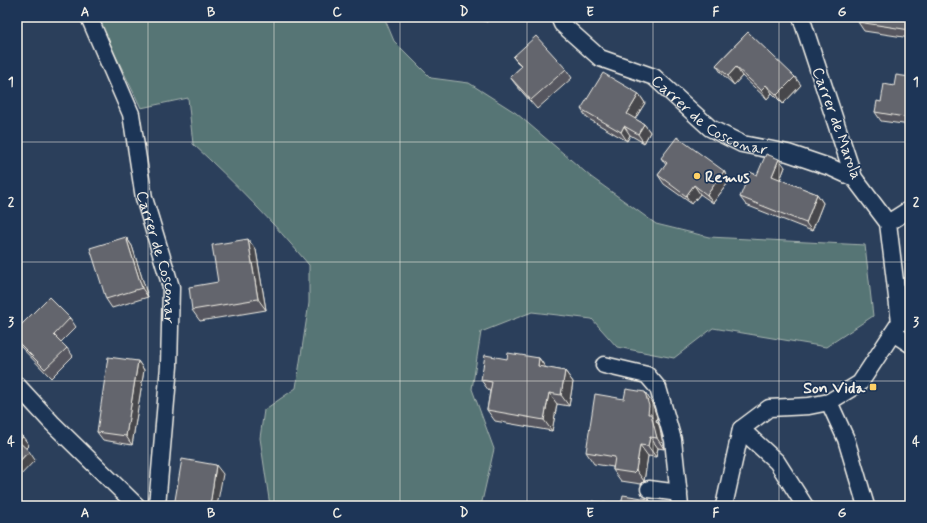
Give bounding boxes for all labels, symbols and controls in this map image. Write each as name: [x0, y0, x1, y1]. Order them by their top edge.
text: A: [81, 4, 89, 21]
text: B: [207, 4, 216, 21]
text: C: [332, 4, 342, 21]
text: D: [460, 4, 469, 21]
text: E: [586, 4, 594, 21]
text: F: [713, 4, 720, 21]
text: G: [838, 4, 847, 21]
street label: Carrer de Marola: [807, 64, 867, 183]
street label: Carrer de Cosconar: [646, 71, 770, 161]
text: 1: [8, 74, 14, 91]
text: 1: [913, 74, 919, 91]
place label: Remus: [705, 167, 750, 188]
marker: Remus: [692, 171, 702, 181]
street label: Carrer de Cosconar: [131, 189, 180, 324]
text: 2: [8, 194, 15, 211]
text: 2: [913, 194, 920, 211]
text: 3: [8, 314, 14, 331]
text: 3: [913, 314, 919, 331]
place label: Son Vida: [803, 378, 865, 399]
marker: Son Vida: [868, 382, 878, 392]
text: 4: [7, 434, 15, 451]
text: 4: [912, 434, 920, 451]
text: A: [81, 505, 89, 522]
text: B: [207, 505, 216, 522]
text: C: [332, 505, 342, 522]
text: D: [460, 505, 469, 522]
text: E: [586, 505, 594, 522]
text: F: [713, 505, 720, 522]
text: G: [838, 505, 847, 522]

